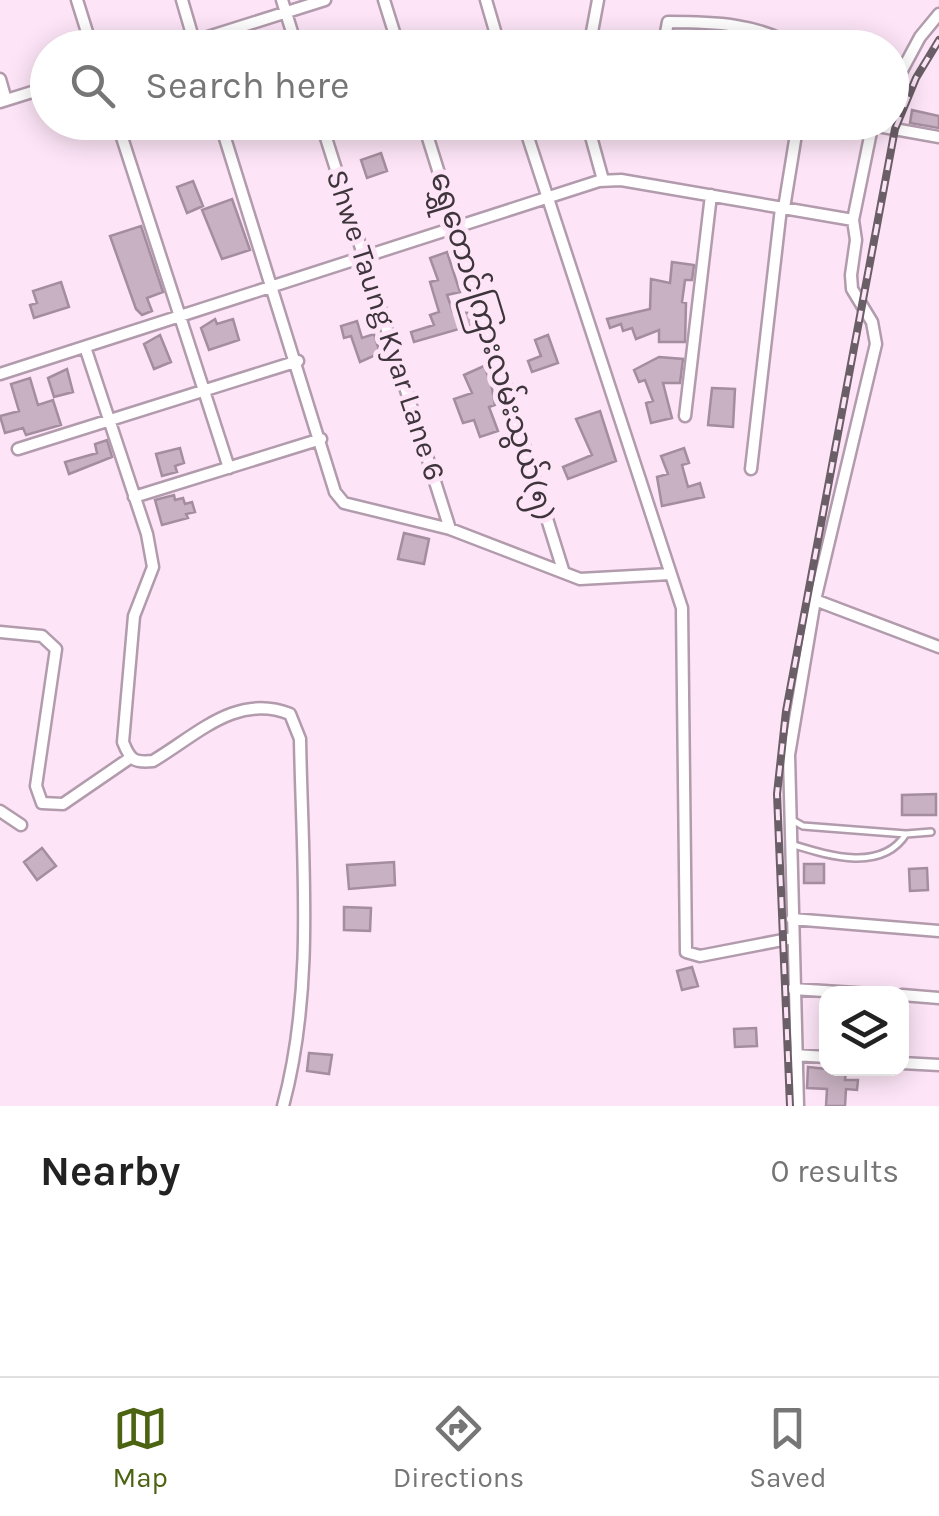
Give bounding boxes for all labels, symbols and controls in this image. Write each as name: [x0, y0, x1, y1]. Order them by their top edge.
search box: [30, 30, 909, 140]
icon: search: [65, 58, 120, 113]
text: Search here: [145, 63, 349, 108]
street label: Shwe Taung Kyar Lane 6: [319, 165, 453, 485]
street label: ရွှေတောင်ကြားလမ်းသွယ်(၅): [416, 166, 567, 527]
map controls: [819, 986, 909, 1076]
button: layers: [819, 986, 909, 1076]
text: Nearby: [40, 1146, 180, 1196]
text: 0 results: [770, 1153, 899, 1190]
tab: Map: [112, 1401, 168, 1494]
tab: Directions: [393, 1401, 524, 1494]
tab: Saved: [749, 1401, 827, 1494]

